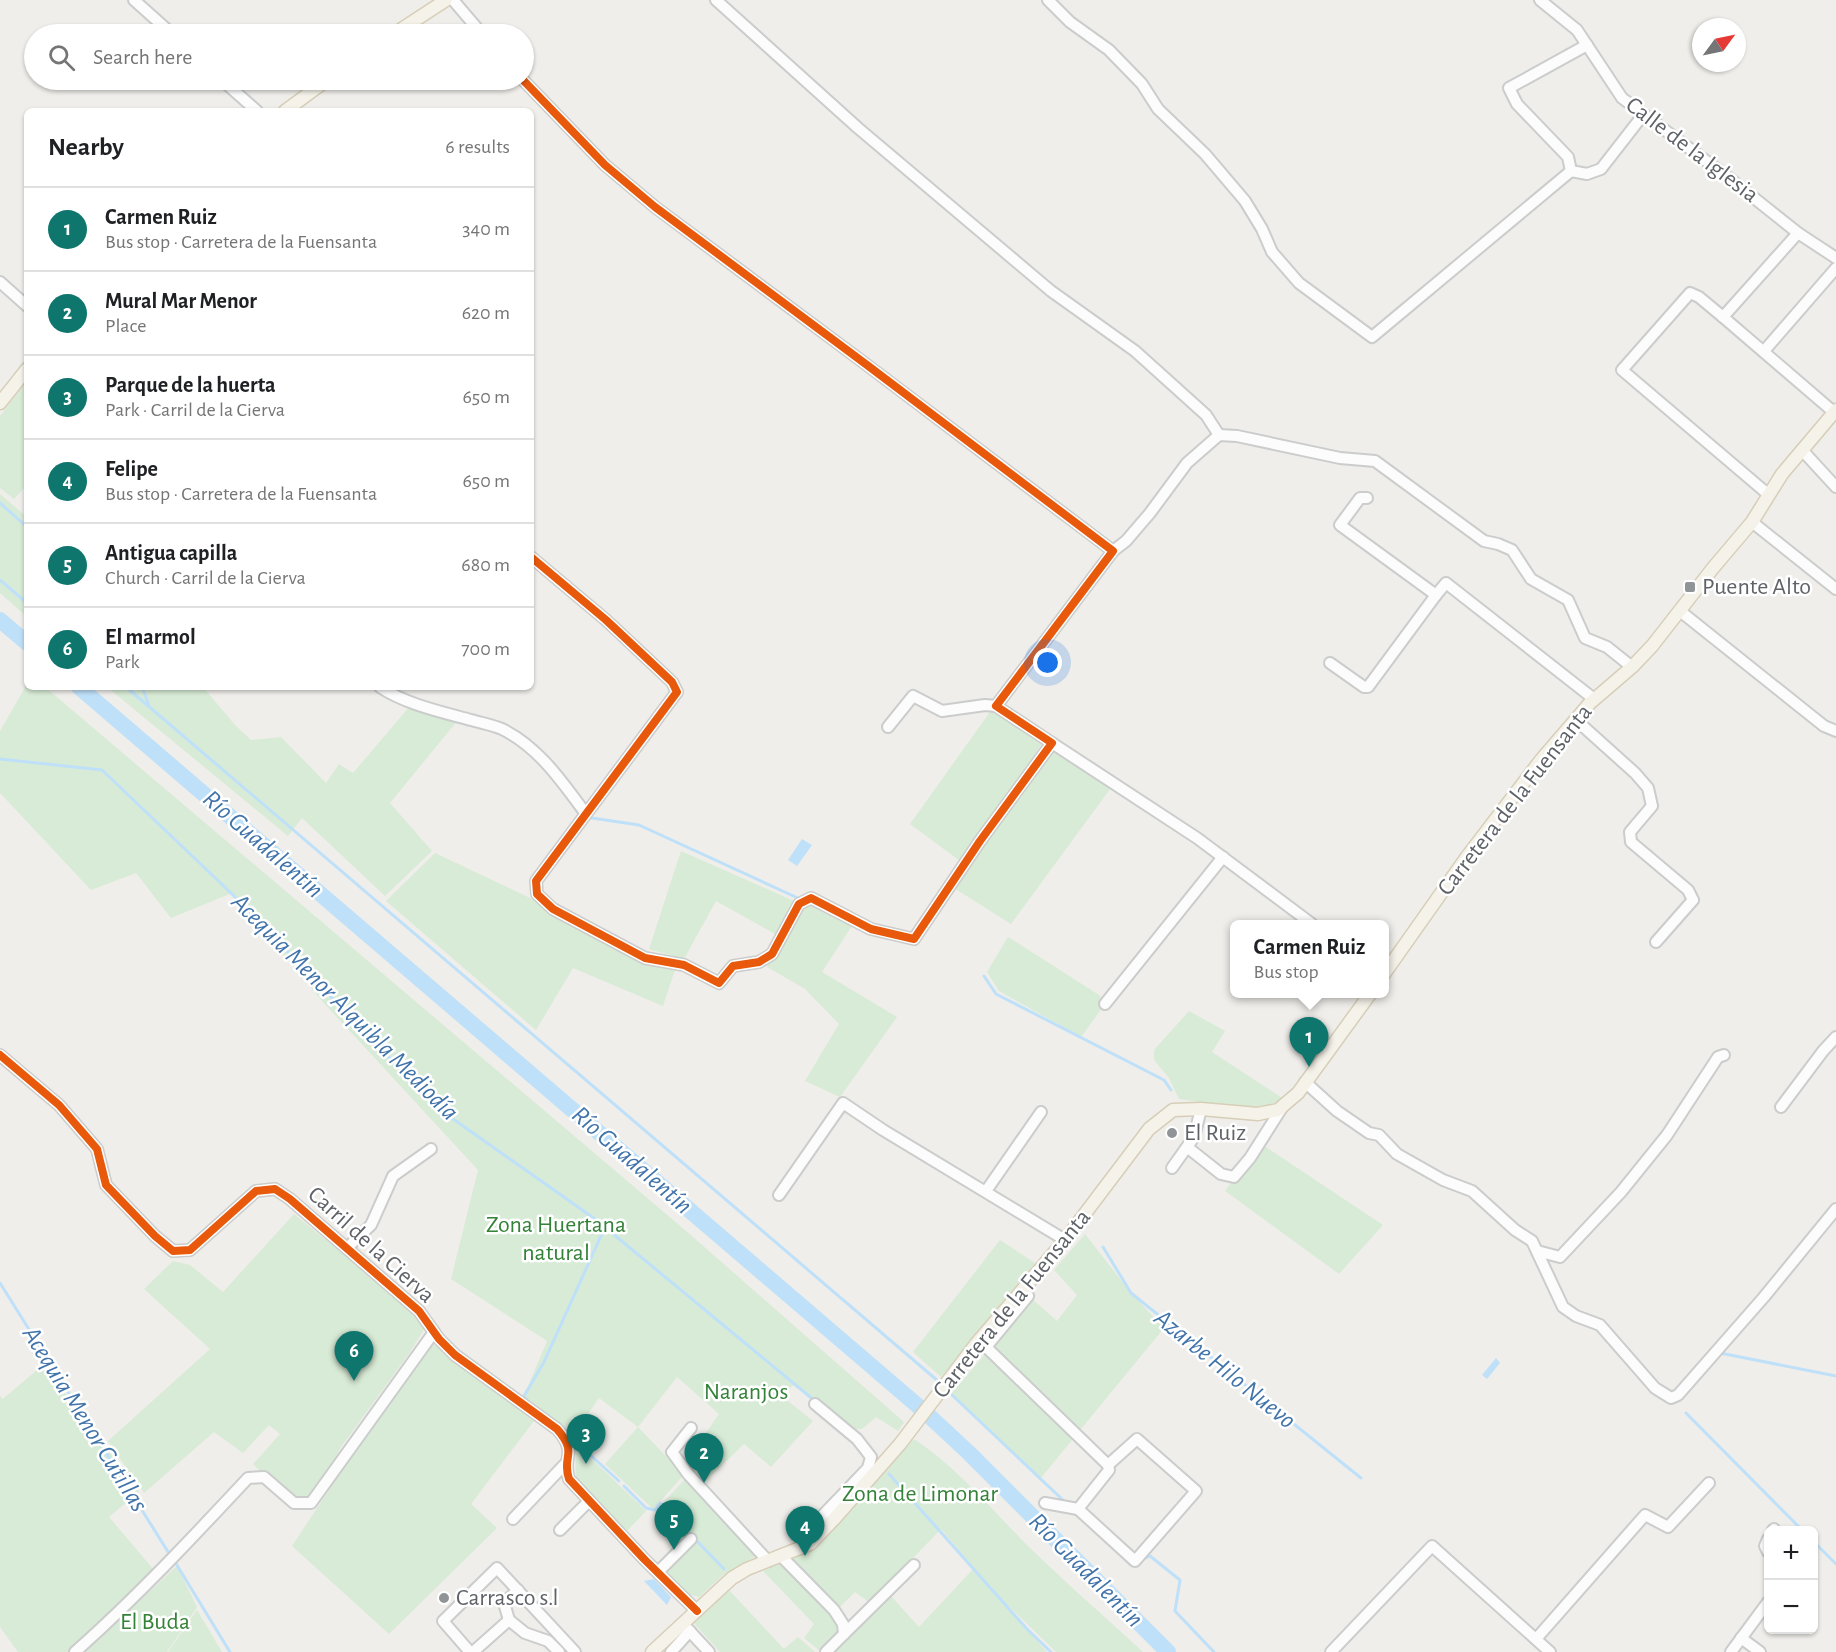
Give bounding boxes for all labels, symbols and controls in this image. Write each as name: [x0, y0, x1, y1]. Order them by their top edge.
north arrow: [1692, 18, 1746, 72]
search box: [24, 24, 534, 90]
icon: search: [45, 41, 78, 74]
text: Search here: [93, 46, 192, 68]
street label: Calle de la Iglesia: [1621, 93, 1763, 207]
text: Nearby: [48, 134, 124, 160]
text: 6 results: [445, 137, 510, 157]
text: Carmen Ruiz: [105, 206, 217, 228]
text: 1: [64, 219, 71, 239]
text: 340 m: [462, 219, 510, 239]
text: Bus stop · Carretera de la Fuensanta: [105, 232, 377, 252]
text: Mural Mar Menor: [105, 290, 257, 312]
text: 2: [63, 303, 72, 323]
text: 620 m: [462, 303, 510, 323]
text: Place: [105, 316, 146, 336]
text: Parque de la huerta: [105, 374, 276, 396]
text: 3: [63, 387, 72, 407]
text: 650 m: [462, 387, 510, 407]
text: Park · Carril de la Cierva: [105, 400, 285, 420]
text: Felipe: [105, 458, 158, 480]
text: 4: [62, 471, 73, 491]
text: 650 m: [462, 471, 510, 491]
text: Bus stop · Carretera de la Fuensanta: [105, 484, 377, 504]
text: Antigua capilla: [105, 542, 237, 564]
text: 5: [63, 555, 72, 575]
text: 680 m: [461, 555, 510, 575]
text: Church · Carril de la Cierva: [105, 568, 306, 588]
place label: Puente Alto: [1702, 575, 1811, 599]
marker: Puente Alto: [1683, 580, 1697, 594]
text: El marmol: [105, 626, 196, 648]
text: 6: [63, 639, 72, 659]
text: 700 m: [461, 639, 510, 659]
your location: [1033, 648, 1062, 677]
text: Park: [105, 652, 140, 672]
street label: Carretera de la Fuensanta: [1433, 700, 1597, 900]
water label: Río Guadalentín: [198, 785, 328, 903]
water label: Acequia Menor Alquibla Mediodía: [226, 888, 463, 1125]
popup: [1230, 920, 1389, 998]
text: Carmen Ruiz: [1254, 936, 1365, 958]
text: Bus stop: [1254, 962, 1319, 982]
pin: 1: [1290, 1018, 1328, 1067]
water label: Río Guadalentín: [567, 1101, 697, 1219]
place label: El Ruiz: [1184, 1121, 1246, 1145]
marker: El Ruiz: [1165, 1126, 1179, 1140]
street label: Carril de la Cierva: [303, 1182, 439, 1308]
street label: Carretera de la Fuensanta: [929, 1205, 1095, 1403]
park label: Zona Huertana natural: [486, 1213, 626, 1265]
water label: Azarbe Hilo Nuevo: [1149, 1304, 1300, 1434]
water label: Acequia Menor Cutillas: [17, 1321, 152, 1516]
pin: 6: [334, 1332, 374, 1381]
park label: Naranjos: [704, 1380, 788, 1404]
pin: 3: [566, 1414, 606, 1464]
pin: 2: [684, 1434, 724, 1483]
park label: Zona de Limonar: [842, 1482, 998, 1506]
pin: 5: [654, 1500, 694, 1550]
pin: 4: [786, 1506, 824, 1556]
water label: Río Guadalentín: [1024, 1508, 1148, 1632]
map controls: [1764, 1526, 1818, 1634]
button: +: [1764, 1526, 1818, 1580]
button: −: [1764, 1580, 1818, 1634]
place label: Carrasco s.l: [456, 1586, 558, 1610]
marker: Carrasco s.l: [437, 1591, 451, 1605]
park label: El Buda: [120, 1610, 190, 1634]

